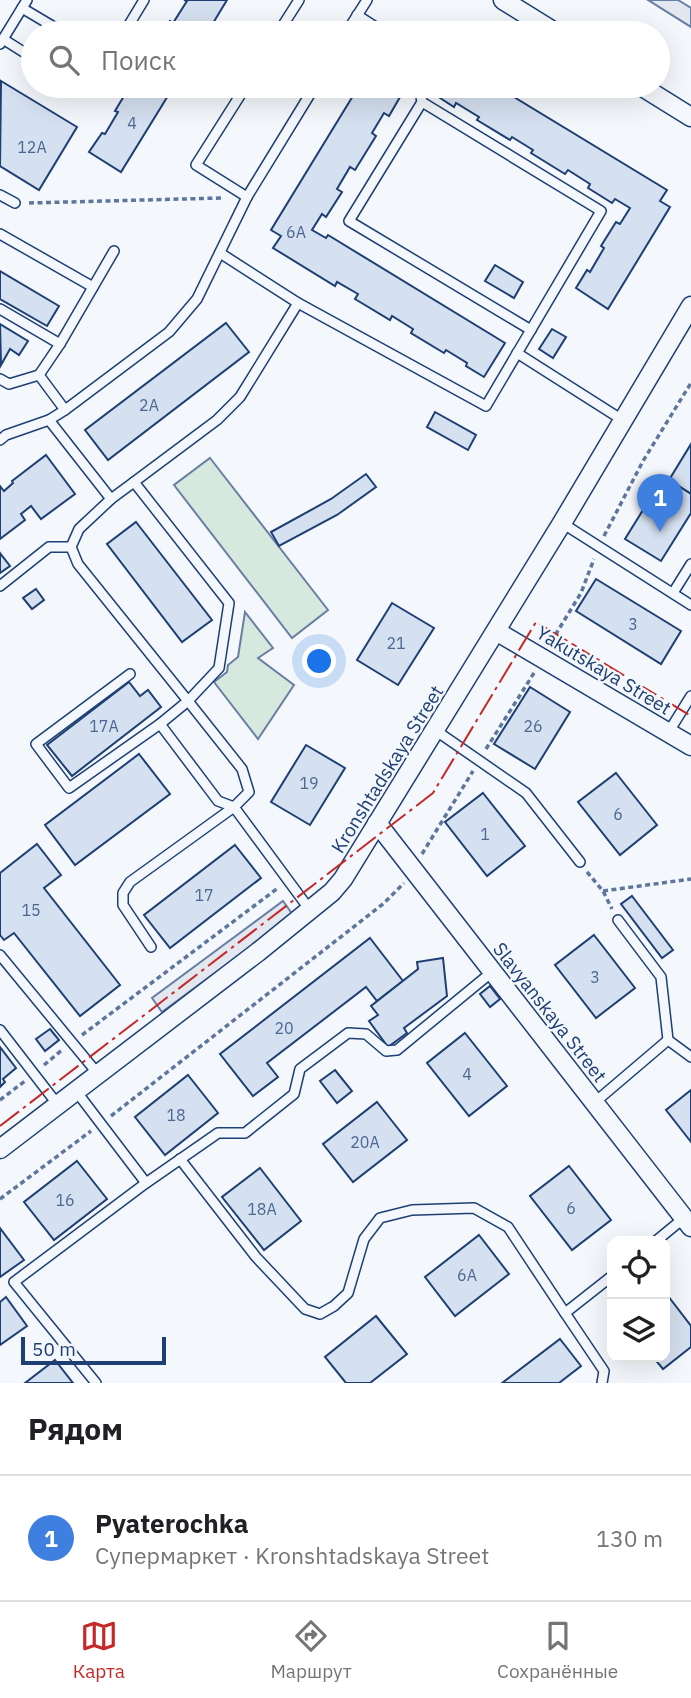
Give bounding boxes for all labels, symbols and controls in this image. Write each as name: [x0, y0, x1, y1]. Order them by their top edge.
search box: [21, 21, 670, 98]
icon: search: [45, 41, 83, 79]
text: Поиск: [101, 43, 176, 77]
house number: 4: [127, 113, 137, 133]
house number: 12А: [17, 137, 47, 157]
house number: 6А: [286, 222, 306, 242]
house number: 2А: [139, 395, 159, 415]
pin: 1: [637, 474, 683, 532]
house number: 3: [628, 614, 638, 634]
street label: Yakutskaya Street: [532, 620, 676, 720]
house number: 21: [386, 633, 406, 653]
your location: [302, 644, 336, 678]
street label: Kronshtadskaya Street: [326, 681, 448, 857]
house number: 17А: [89, 716, 119, 736]
house number: 26: [523, 716, 543, 736]
house number: 19: [299, 773, 319, 793]
house number: 6: [613, 804, 623, 824]
house number: 1: [480, 824, 490, 844]
house number: 17: [194, 885, 214, 905]
house number: 15: [21, 900, 41, 920]
street label: Slavyanskaya Street: [488, 937, 612, 1087]
house number: 3: [590, 967, 600, 987]
house number: 20: [274, 1018, 294, 1038]
house number: 4: [462, 1064, 472, 1084]
house number: 18: [166, 1105, 186, 1125]
house number: 20А: [350, 1132, 380, 1152]
house number: 16: [55, 1190, 75, 1210]
house number: 6: [566, 1198, 576, 1218]
house number: 18А: [247, 1199, 277, 1219]
map controls: [607, 1236, 670, 1362]
button: locate: [607, 1236, 670, 1299]
house number: 6А: [457, 1265, 477, 1285]
button: layers: [607, 1299, 670, 1362]
scale bar: [21, 1334, 166, 1366]
text: 50 m: [32, 1337, 76, 1361]
text: Рядом: [28, 1409, 123, 1448]
text: Pyaterochka: [95, 1506, 248, 1540]
text: 1: [44, 1523, 58, 1553]
text: 130 m: [596, 1523, 663, 1553]
text: Супермаркет · Kronshtadskaya Street: [95, 1540, 489, 1570]
tab: Карта: [73, 1617, 125, 1683]
tab: Маршрут: [270, 1617, 352, 1683]
tab: Сохранённые: [497, 1617, 618, 1683]

